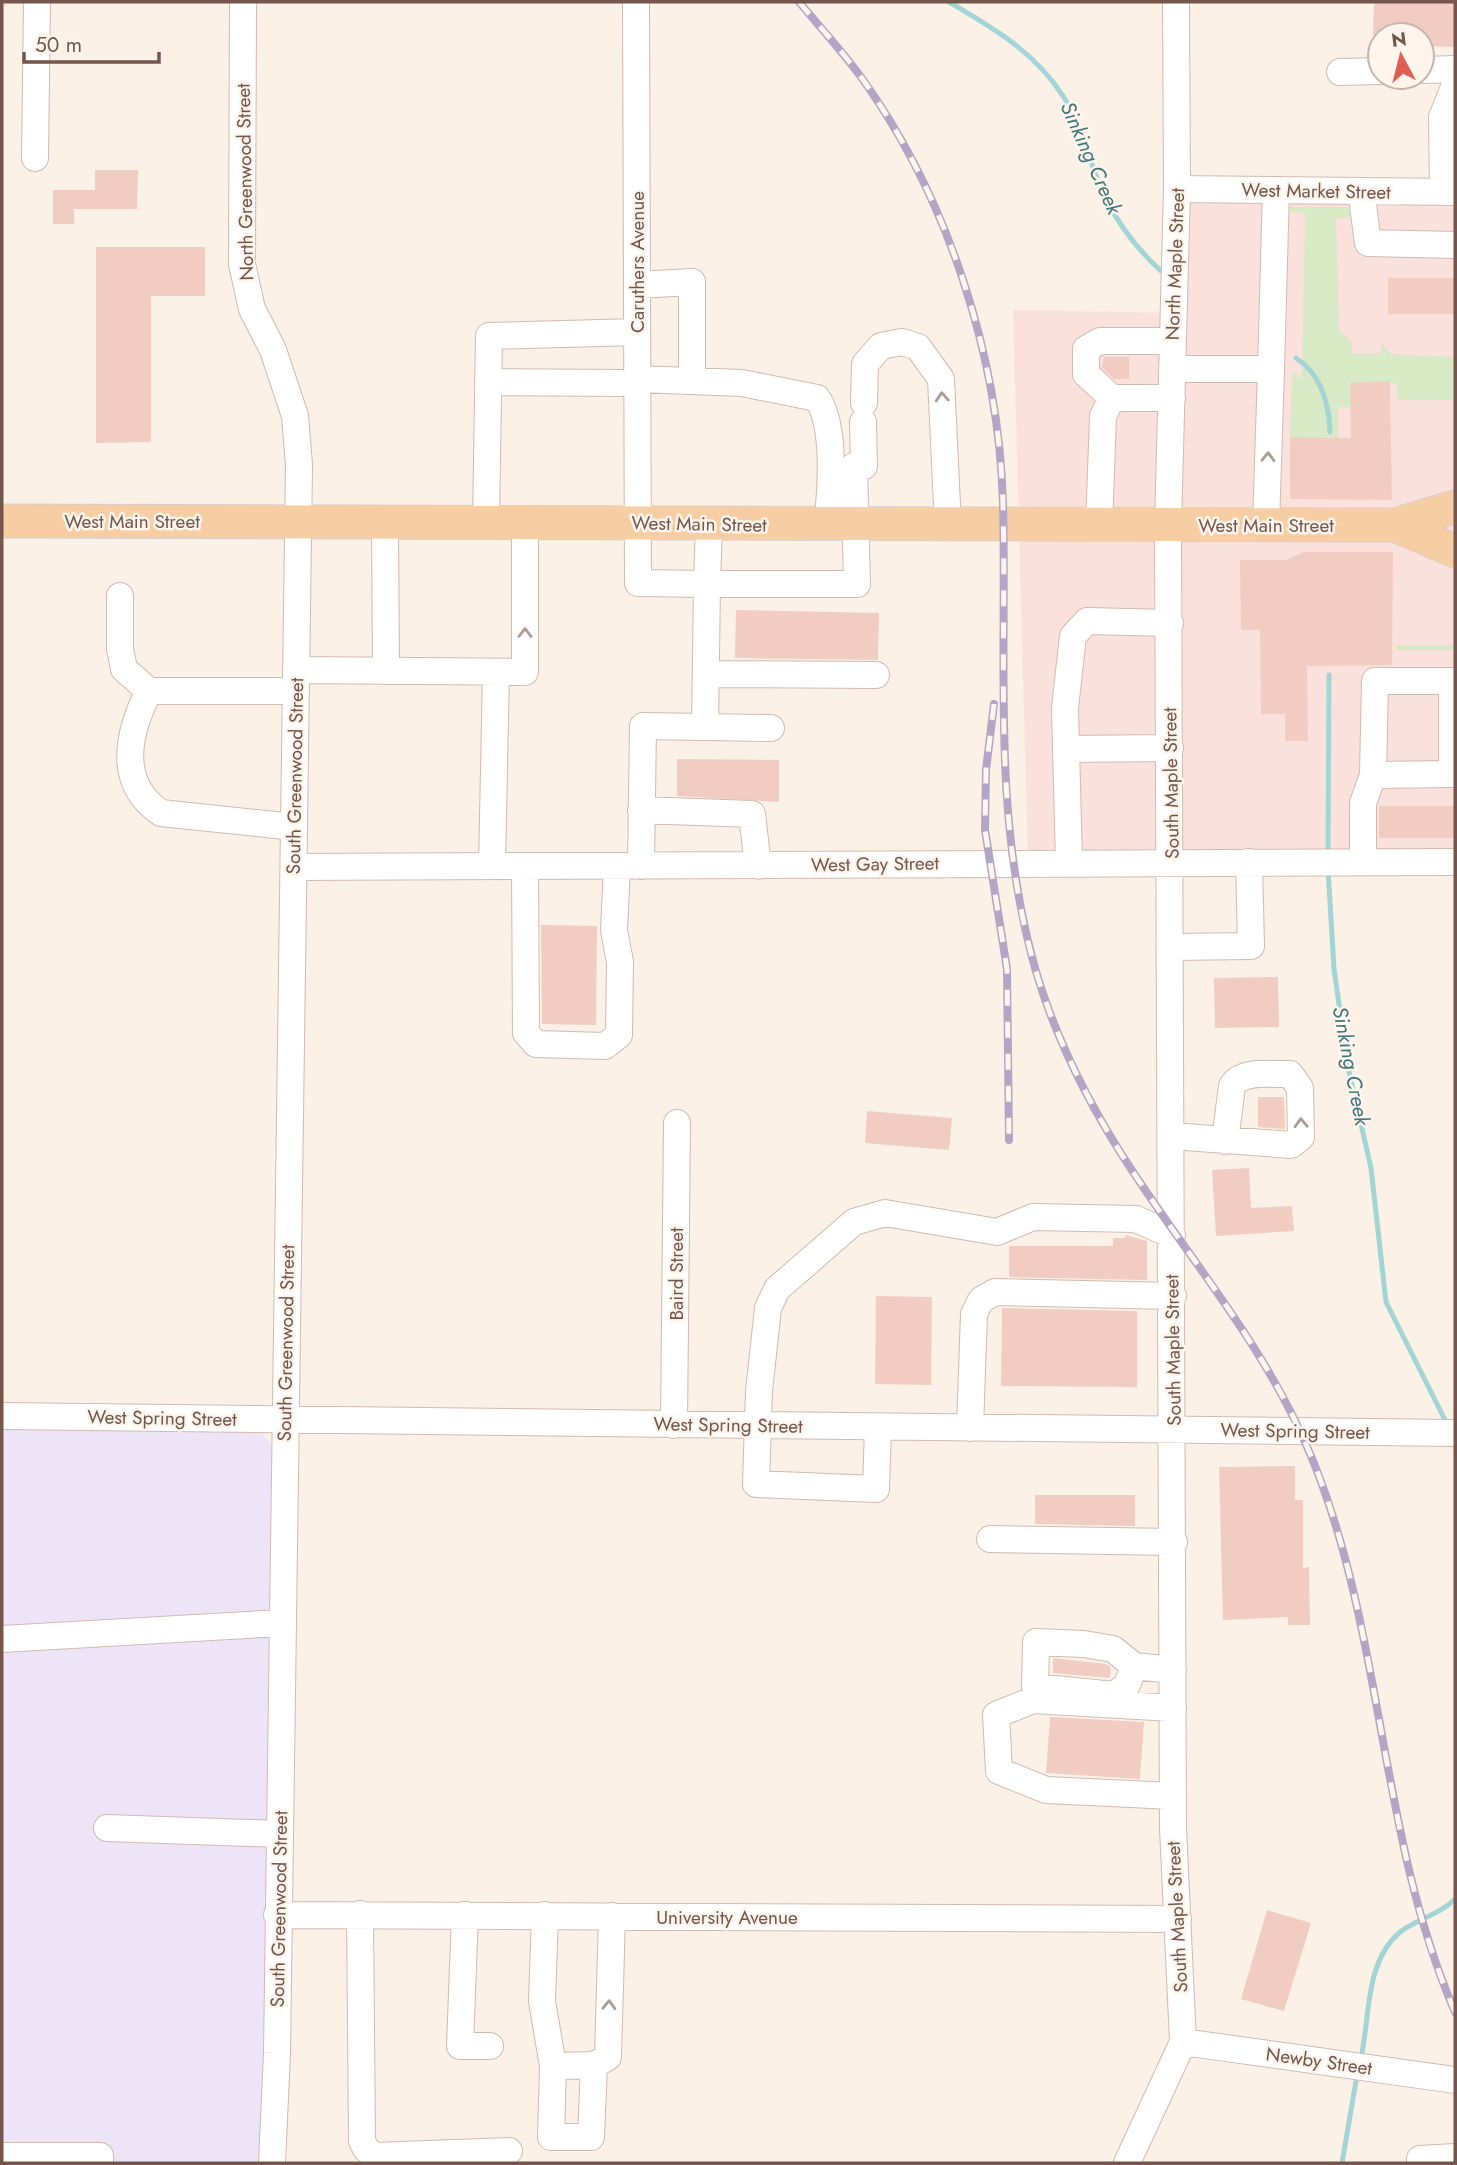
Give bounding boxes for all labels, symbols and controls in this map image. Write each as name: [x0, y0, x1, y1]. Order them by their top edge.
scale bar: [24, 21, 159, 65]
north arrow: [1366, 21, 1436, 91]
text: N: [1390, 25, 1408, 54]
text: 50 m: [35, 30, 82, 60]
street label: North Greenwood Street: [230, 83, 260, 281]
water label: Sinking Creek: [1053, 97, 1130, 220]
street label: West Market Street: [1241, 176, 1391, 206]
street label: North Maple Street: [1159, 187, 1191, 341]
street label: Caruthers Avenue: [624, 191, 651, 333]
one-way arrow: [935, 391, 950, 402]
one-way arrow: [1260, 451, 1276, 461]
street label: West Main Street: [64, 508, 200, 535]
street label: West Main Street: [631, 509, 767, 539]
street label: West Main Street: [1198, 512, 1334, 539]
one-way arrow: [517, 627, 533, 637]
street label: South Greenwood Street: [280, 677, 310, 875]
street label: South Maple Street: [1156, 707, 1186, 859]
street label: West Gay Street: [811, 849, 940, 879]
water label: Sinking Creek: [1325, 1004, 1377, 1129]
one-way arrow: [1293, 1118, 1308, 1129]
street label: Baird Street: [663, 1227, 690, 1321]
street label: South Greenwood Street: [271, 1244, 301, 1442]
street label: South Maple Street: [1158, 1274, 1188, 1426]
street label: West Spring Street: [87, 1403, 237, 1433]
street label: West Spring Street: [653, 1410, 803, 1440]
street label: West Spring Street: [1220, 1416, 1370, 1446]
street label: South Greenwood Street: [264, 1810, 294, 2008]
street label: South Maple Street: [1160, 1840, 1194, 1993]
street label: University Avenue: [656, 1904, 798, 1931]
one-way arrow: [602, 1999, 617, 2010]
street label: Newby Street: [1264, 2040, 1374, 2082]

